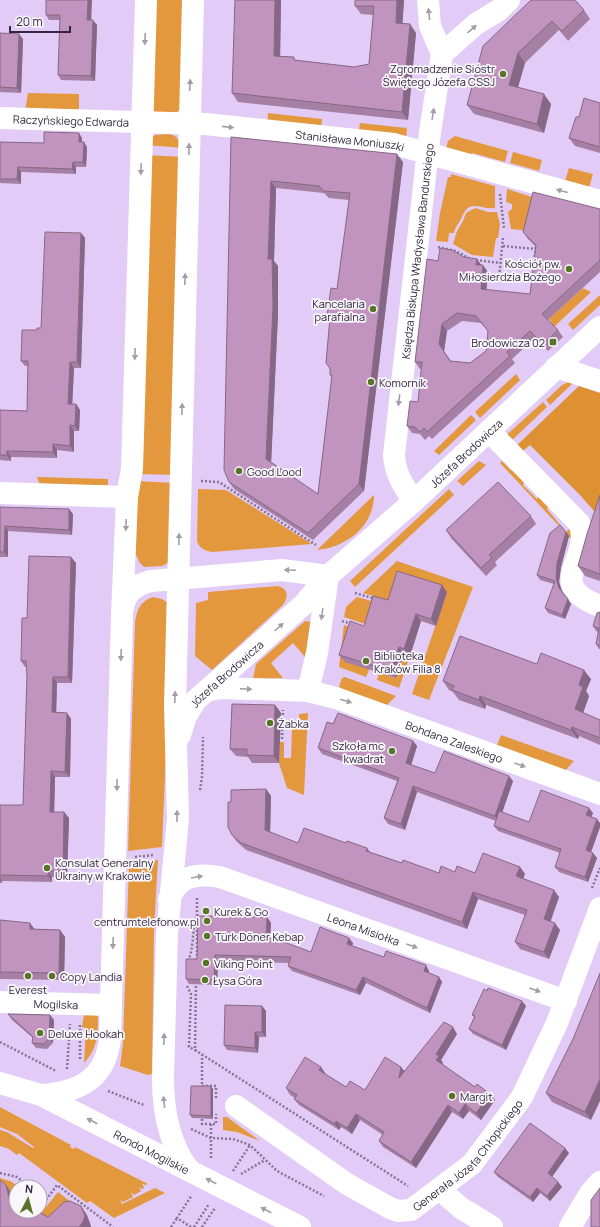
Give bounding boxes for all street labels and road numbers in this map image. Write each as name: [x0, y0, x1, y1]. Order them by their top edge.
street label: Raczyńskiego Edwarda: [13, 111, 129, 129]
street label: Stanisława Moniuszki: [295, 126, 406, 154]
street label: Księdza Biskupa Władysława Bandurskiego: [397, 142, 436, 360]
street label: Józefa Brodowicza: [426, 415, 505, 490]
street label: Józefa Brodowicza: [186, 636, 266, 710]
street label: Bohdana Zaleskiego: [404, 716, 506, 766]
street label: Leona Misiołka: [326, 909, 402, 948]
street label: Mogilska: [33, 995, 79, 1012]
street label: Generała Józefa Chłopickiego: [409, 1096, 526, 1214]
street label: Rondo Mogilskie: [111, 1126, 193, 1177]

